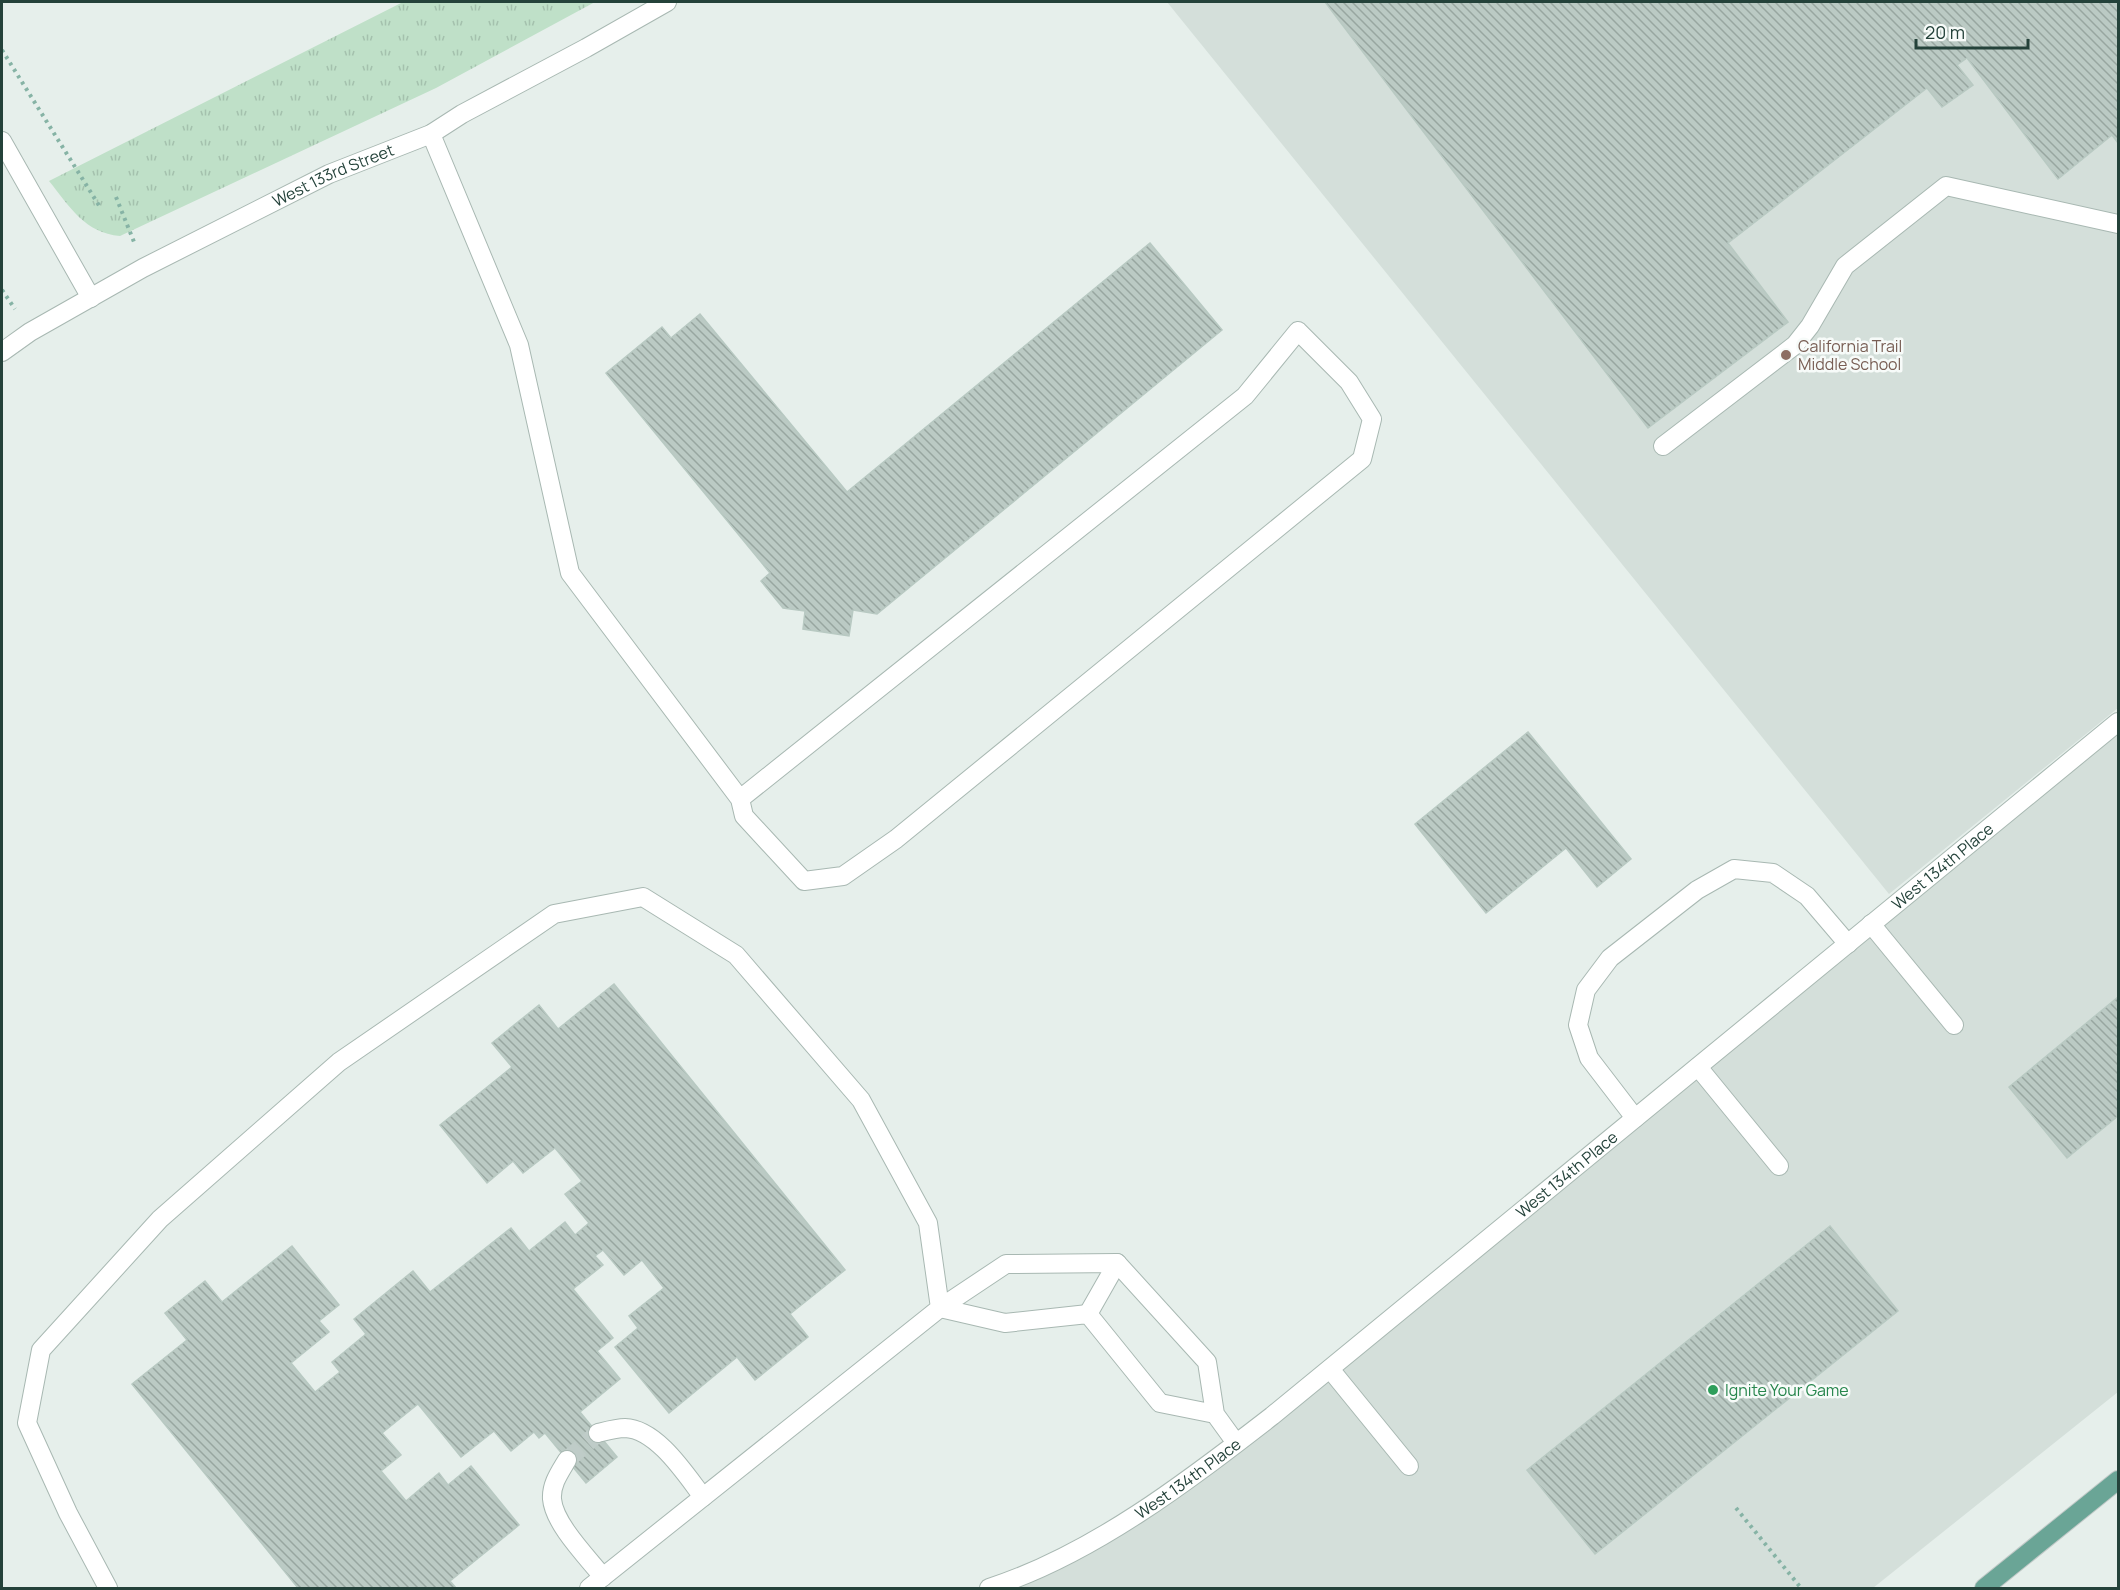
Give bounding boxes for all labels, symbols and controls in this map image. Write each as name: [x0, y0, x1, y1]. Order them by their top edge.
scale bar: [1916, 12, 2028, 50]
text: 20 m: [1925, 20, 1965, 44]
street label: West 133rd Street: [269, 139, 397, 212]
place label: California Trail Middle School: [1798, 335, 1902, 375]
marker: California Trail Middle School: [1779, 348, 1793, 362]
street label: West 134th Place: [1887, 818, 1998, 914]
street label: West 134th Place: [1511, 1126, 1622, 1223]
place label: Ignite Your Game: [1725, 1379, 1849, 1401]
marker: Ignite Your Game: [1706, 1383, 1720, 1397]
street label: West 134th Place: [1131, 1433, 1245, 1524]

